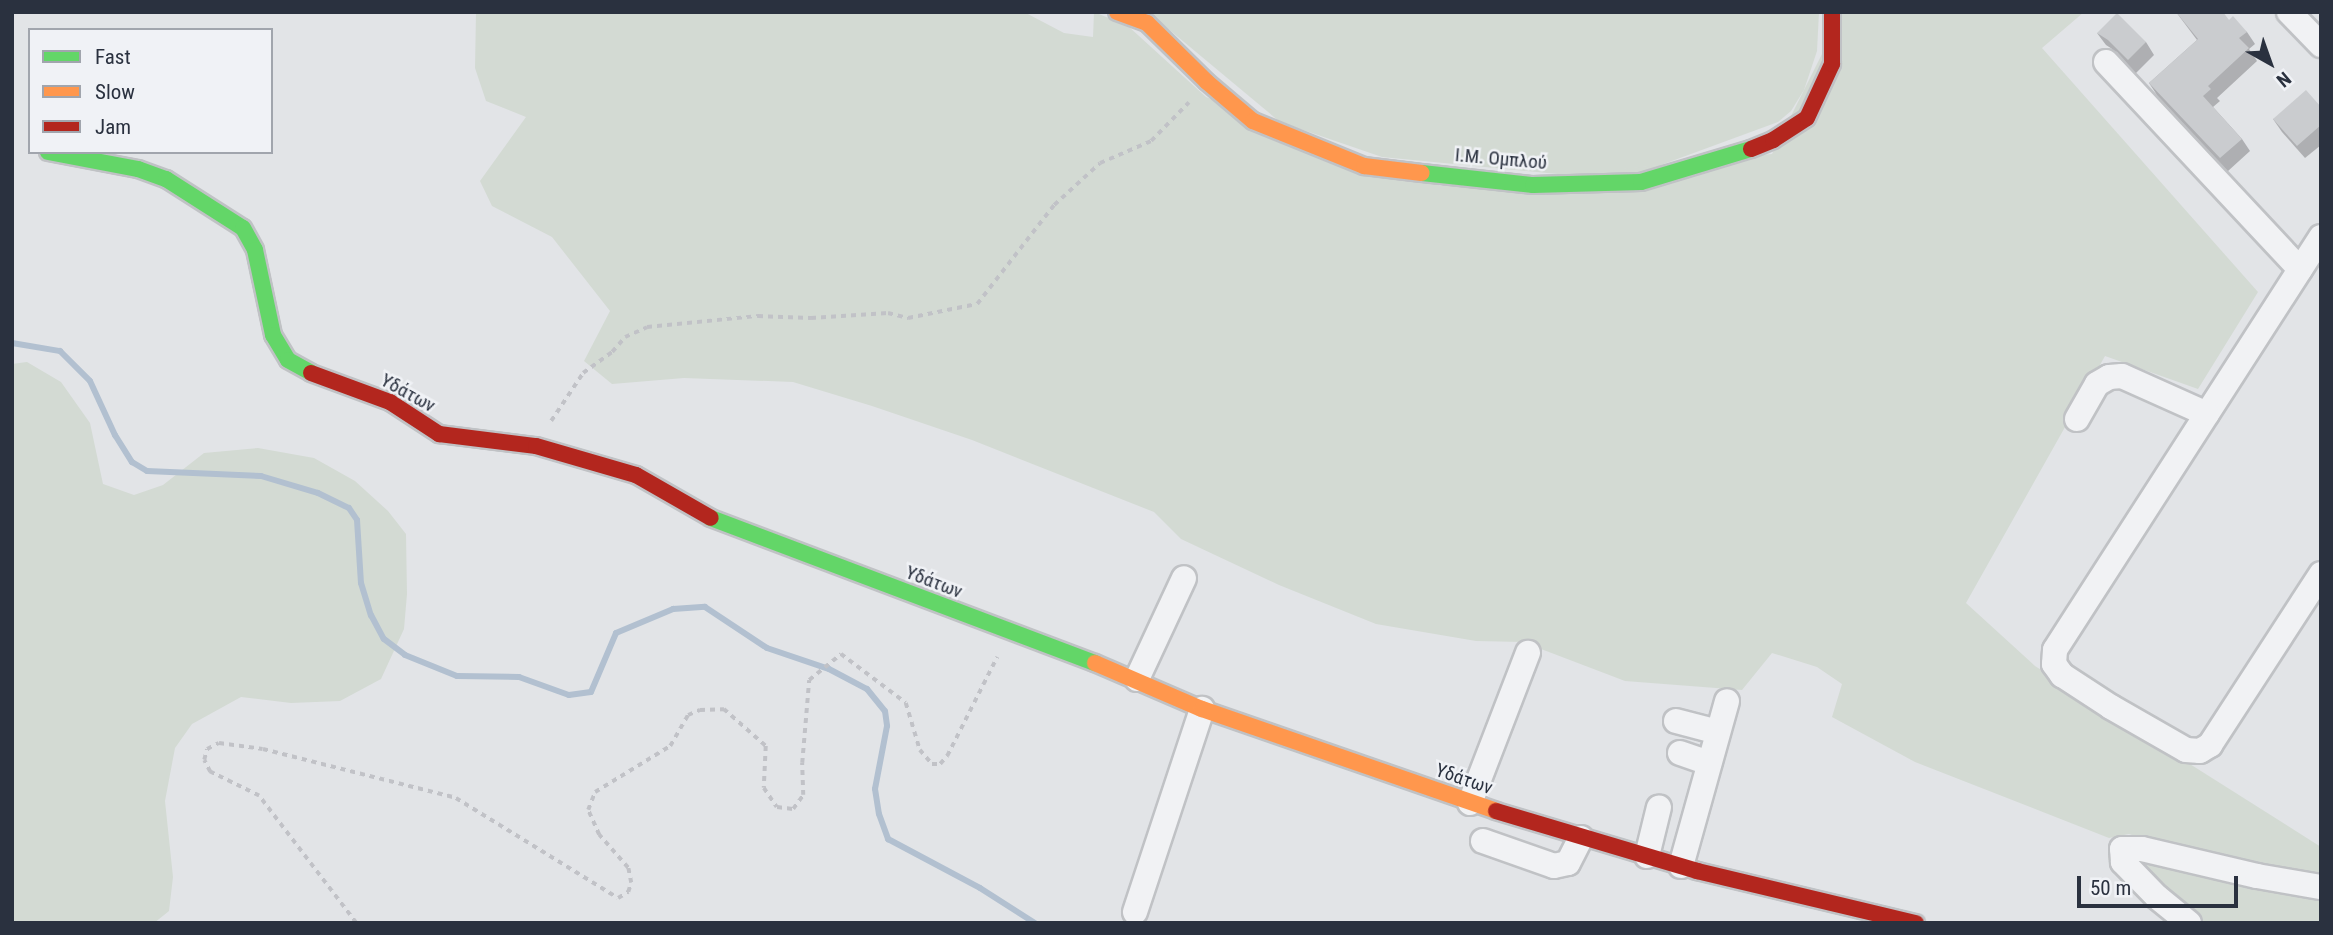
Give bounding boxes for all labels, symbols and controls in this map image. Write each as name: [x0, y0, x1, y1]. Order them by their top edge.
legend: [28, 28, 273, 154]
north arrow: [2235, 28, 2305, 98]
text: Fast: [95, 45, 131, 69]
text: N: [2272, 67, 2296, 92]
text: Slow: [95, 80, 135, 104]
text: Jam: [95, 115, 131, 139]
street label: Ι.Μ. Ομπλού: [1454, 144, 1548, 174]
street label: Υδάτων: [377, 369, 439, 417]
street label: Υδάτων: [902, 561, 966, 603]
street label: Υδάτων: [1432, 759, 1496, 799]
scale bar: [2081, 862, 2242, 906]
text: 50 m: [2090, 876, 2131, 900]

